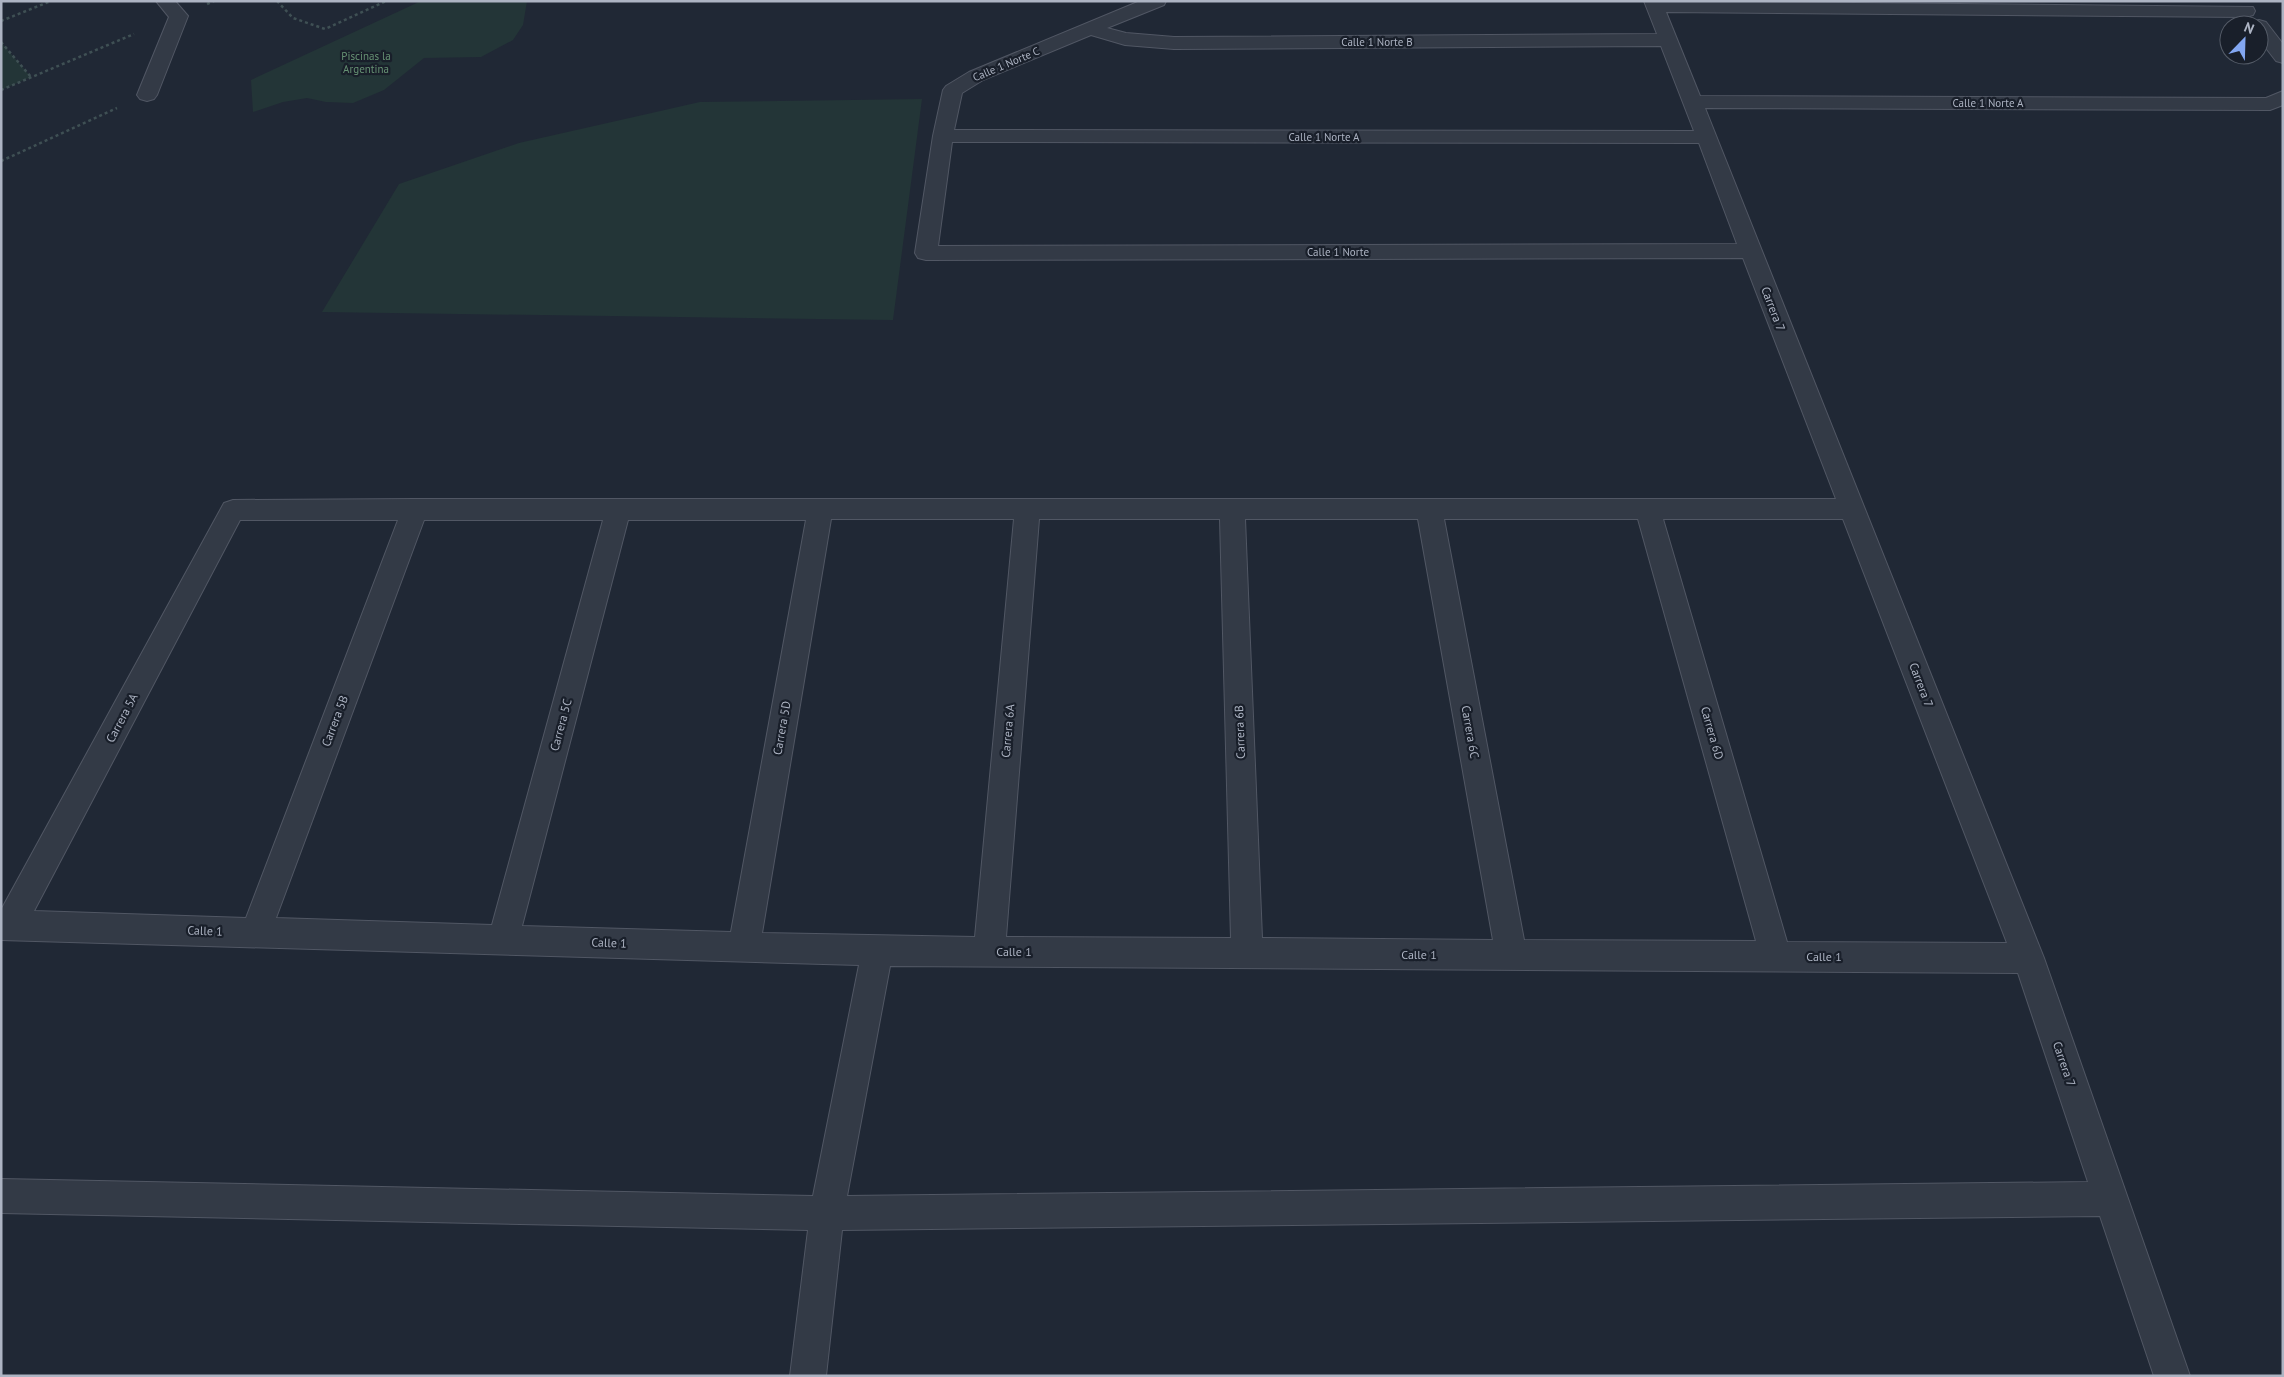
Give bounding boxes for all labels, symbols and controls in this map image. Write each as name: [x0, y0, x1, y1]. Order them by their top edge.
north arrow: [2219, 15, 2269, 65]
text: N: [2241, 18, 2257, 38]
street label: Calle 1 Norte B: [1341, 35, 1413, 49]
street label: Calle 1 Norte C: [970, 44, 1042, 84]
park label: Piscinas la Argentina: [341, 49, 391, 76]
street label: Calle 1 Norte A: [1952, 96, 2024, 110]
street label: Calle 1 Norte A: [1288, 130, 1360, 144]
street label: Calle 1 Norte: [1307, 245, 1369, 259]
street label: Carrera 7: [1758, 284, 1789, 333]
street label: Carrera 7: [1906, 660, 1937, 709]
street label: Carrera 5A: [102, 691, 141, 745]
street label: Carrera 5B: [318, 693, 351, 749]
street label: Carrera 5C: [546, 697, 575, 753]
street label: Carrera 5D: [769, 700, 794, 756]
street label: Carrera 6A: [998, 704, 1017, 758]
street label: Carrera 6C: [1458, 704, 1483, 760]
street label: Carrera 6B: [1231, 705, 1248, 759]
street label: Carrera 6D: [1698, 705, 1727, 761]
street label: Calle 1: [187, 922, 223, 939]
street label: Calle 1: [591, 934, 627, 951]
street label: Calle 1: [996, 944, 1032, 959]
street label: Calle 1: [1401, 947, 1437, 962]
street label: Calle 1: [1806, 949, 1842, 964]
street label: Carrera 7: [2050, 1039, 2079, 1088]

